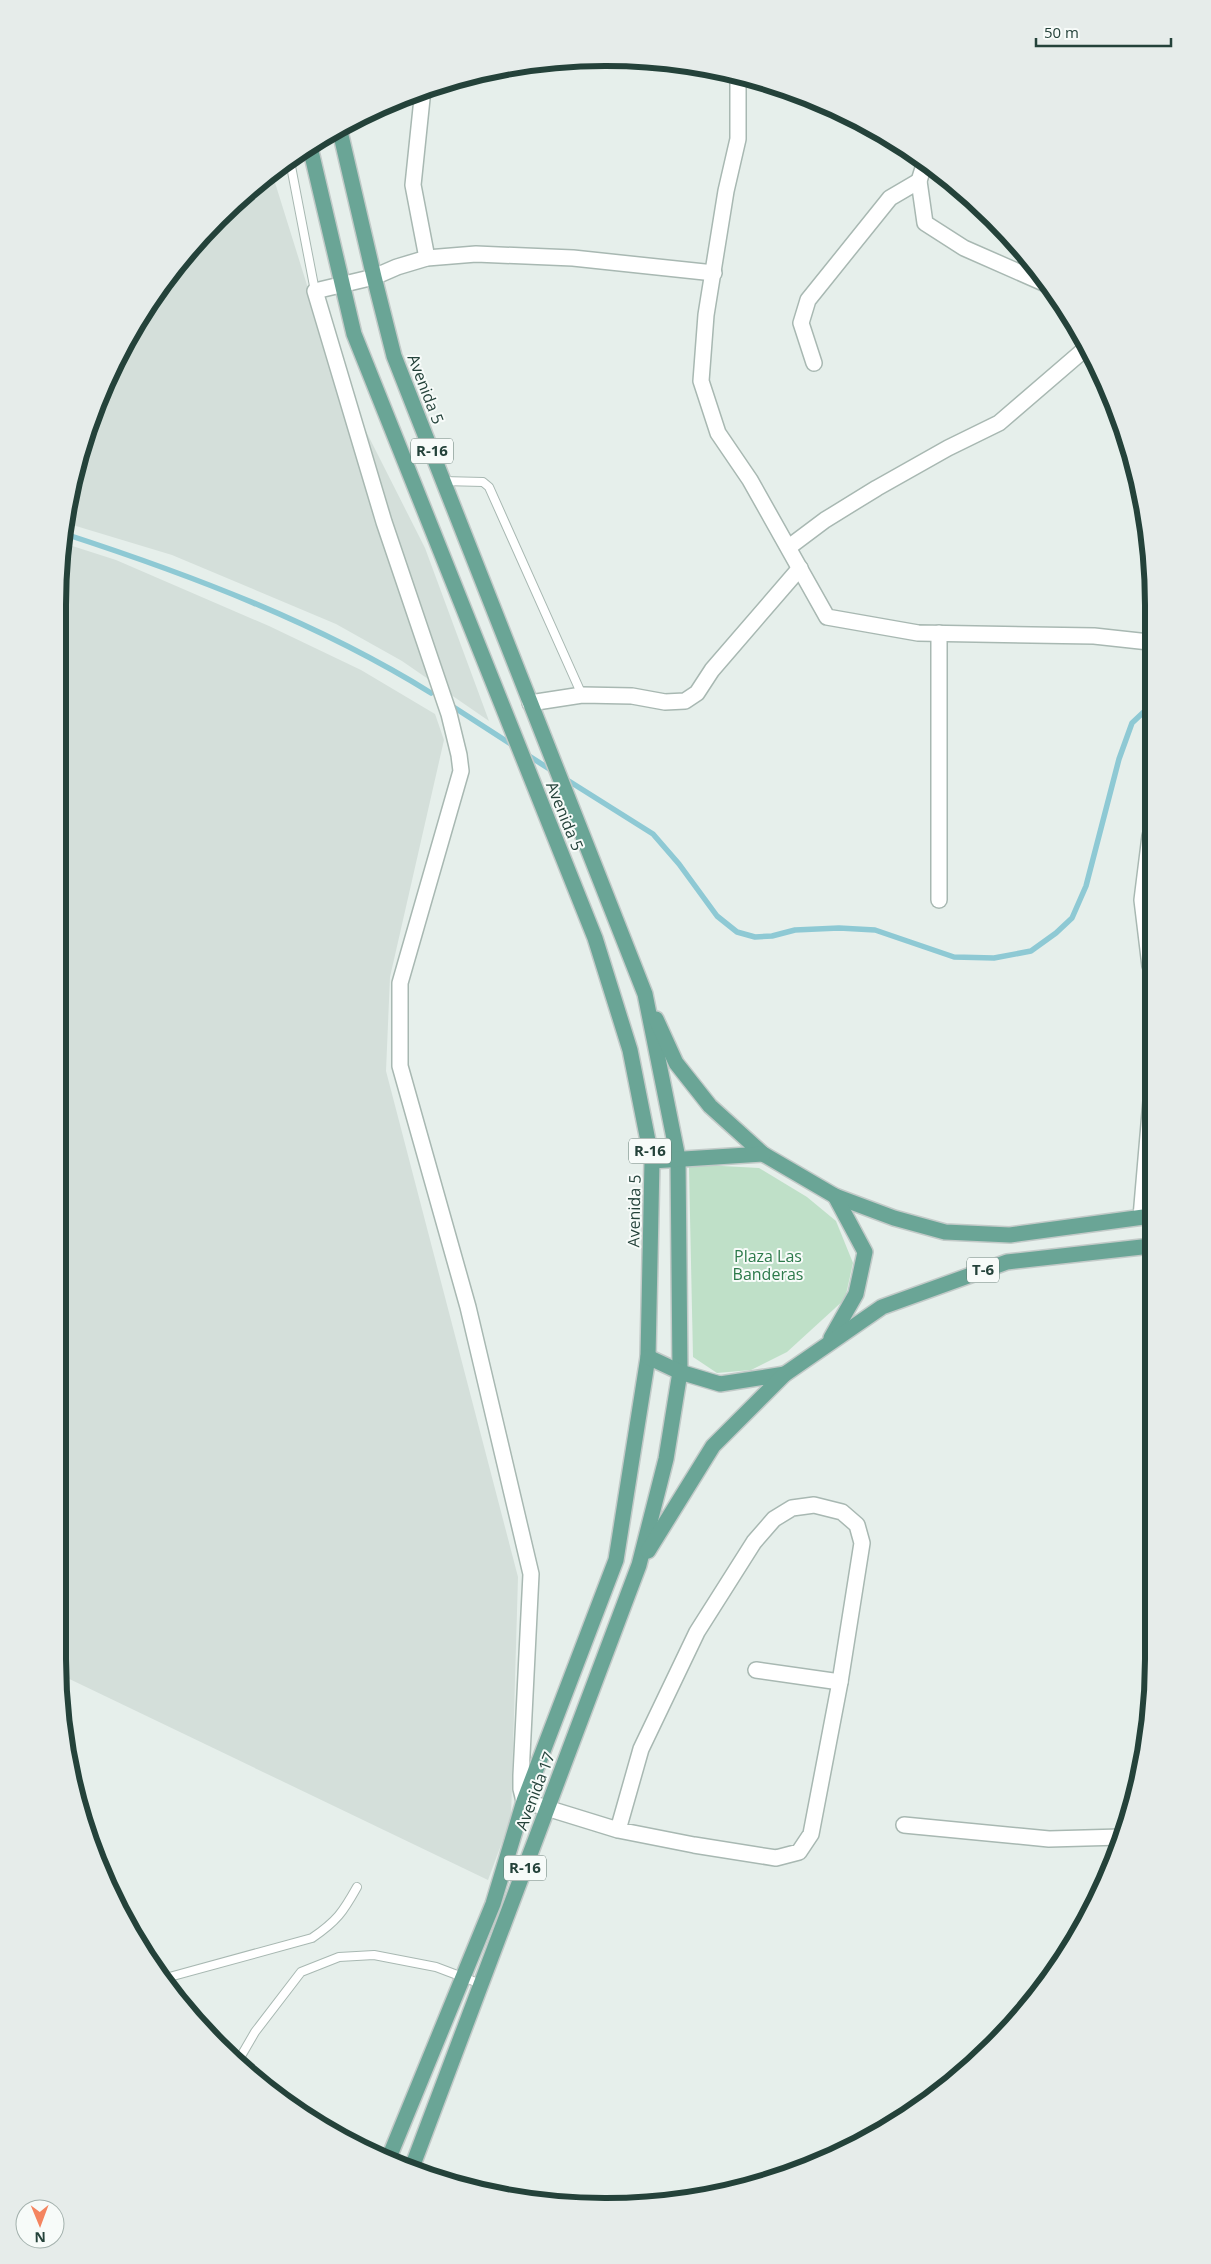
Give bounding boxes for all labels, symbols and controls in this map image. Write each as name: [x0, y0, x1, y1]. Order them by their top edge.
scale bar: [1036, 15, 1171, 47]
text: 50 m: [1044, 22, 1079, 42]
street label: Avenida 5: [403, 351, 449, 427]
road number: R-16: [411, 438, 453, 464]
street label: Avenida 5: [541, 778, 589, 854]
road number: R-16: [629, 1138, 671, 1164]
street label: Avenida 5: [622, 1174, 646, 1248]
park label: Plaza Las Banderas: [733, 1245, 803, 1285]
road number: T-6: [967, 1258, 999, 1282]
street label: Avenida 17: [510, 1749, 560, 1833]
road number: R-16: [504, 1856, 546, 1880]
north arrow: [15, 2199, 65, 2249]
text: N: [34, 2228, 46, 2247]

